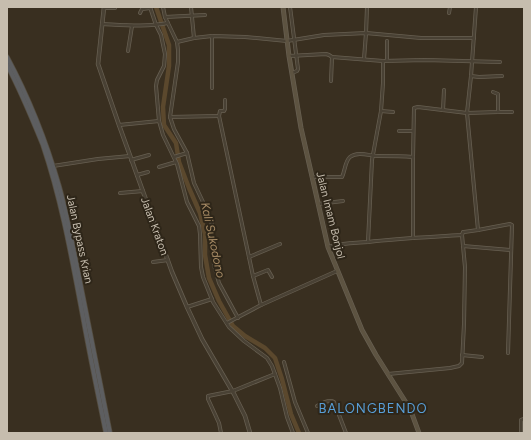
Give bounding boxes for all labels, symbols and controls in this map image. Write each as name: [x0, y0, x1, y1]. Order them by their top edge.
street label: Jalan Imam Bonjol: [313, 170, 348, 260]
street label: Jalan Bypass Krian: [64, 194, 95, 285]
street label: Jalan Kraton: [138, 195, 171, 257]
water label: Kali Sukodono: [198, 201, 228, 279]
district label: BALONGBENDO: [318, 401, 428, 416]

